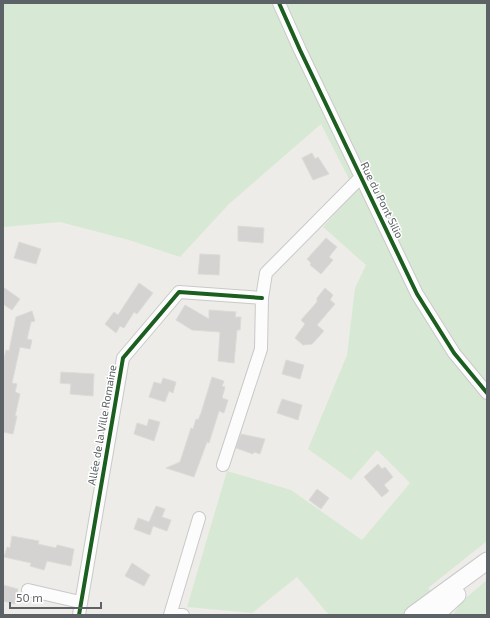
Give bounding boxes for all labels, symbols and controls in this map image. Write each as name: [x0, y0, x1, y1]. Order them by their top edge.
street label: Rue du Pont Silio: [358, 159, 407, 240]
street label: Allée de la Ville Romaine: [85, 364, 119, 486]
scale bar: [10, 584, 101, 610]
text: 50 m: [16, 590, 43, 604]

